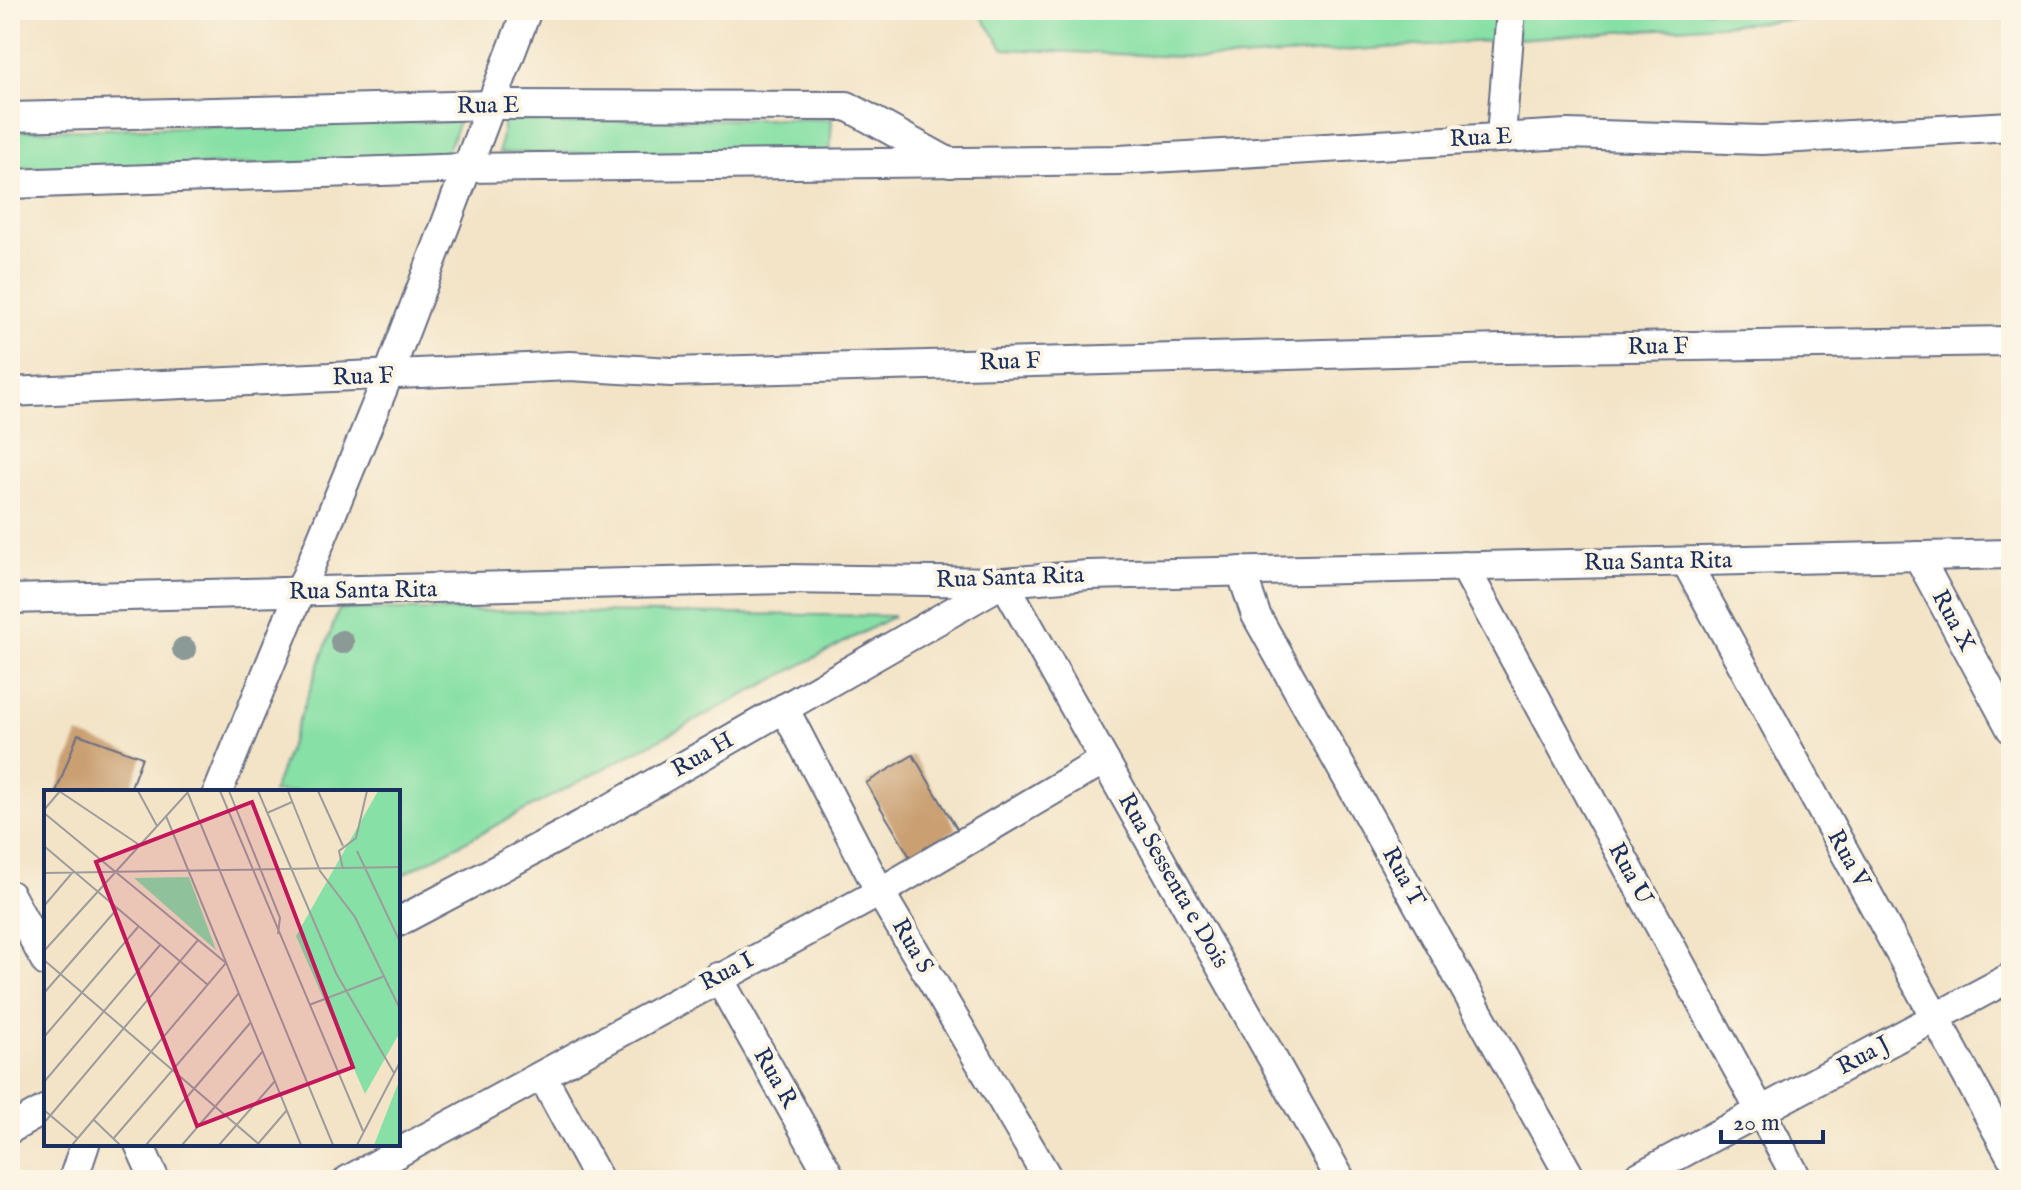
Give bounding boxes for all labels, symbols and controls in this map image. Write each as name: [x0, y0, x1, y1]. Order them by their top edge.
street label: Rua E: [456, 90, 520, 122]
street label: Rua E: [1449, 121, 1513, 155]
street label: Rua F: [1627, 331, 1689, 363]
street label: Rua F: [979, 345, 1041, 379]
street label: Rua F: [332, 360, 394, 394]
street label: Rua Santa Rita: [1583, 545, 1733, 579]
street label: Rua Santa Rita: [935, 560, 1085, 596]
street label: Rua Santa Rita: [288, 574, 438, 608]
street label: Rua X: [1924, 585, 1982, 658]
street label: Rua H: [666, 725, 740, 785]
street label: Rua Sessenta e Dois: [1110, 788, 1236, 974]
inset map: [44, 790, 400, 1146]
street label: Rua V: [1819, 824, 1877, 895]
street label: Rua U: [1600, 837, 1660, 911]
street label: Rua T: [1374, 842, 1432, 913]
street label: Rua S: [884, 913, 940, 979]
street label: Rua I: [695, 945, 759, 999]
street label: Rua J: [1832, 1029, 1896, 1083]
street label: Rua R: [745, 1042, 805, 1114]
scale bar: [1721, 1094, 1823, 1144]
text: 20 m: [1733, 1108, 1780, 1139]

